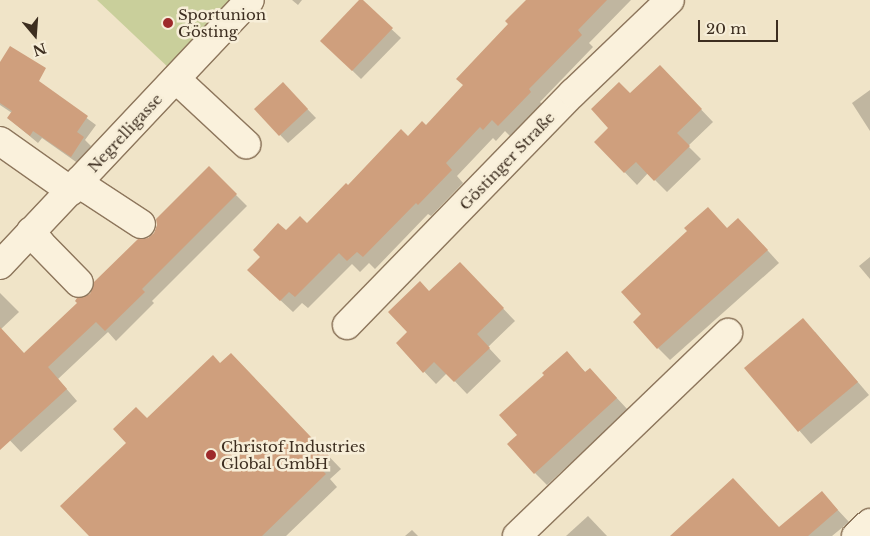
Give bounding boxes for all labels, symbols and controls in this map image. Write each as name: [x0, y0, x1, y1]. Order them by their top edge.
place label: Sportunion Gösting: [178, 5, 266, 40]
north arrow: [10, 10, 60, 60]
scale bar: [700, 10, 780, 42]
marker: Sportunion Gösting: [162, 17, 174, 29]
text: 20 m: [706, 19, 746, 38]
text: N: [31, 39, 49, 60]
street label: Negrelligasse: [84, 90, 166, 176]
street label: Göstinger Straße: [456, 108, 558, 214]
place label: Christof Industries Global GmbH: [221, 437, 365, 472]
marker: Christof Industries Global GmbH: [205, 449, 217, 461]

